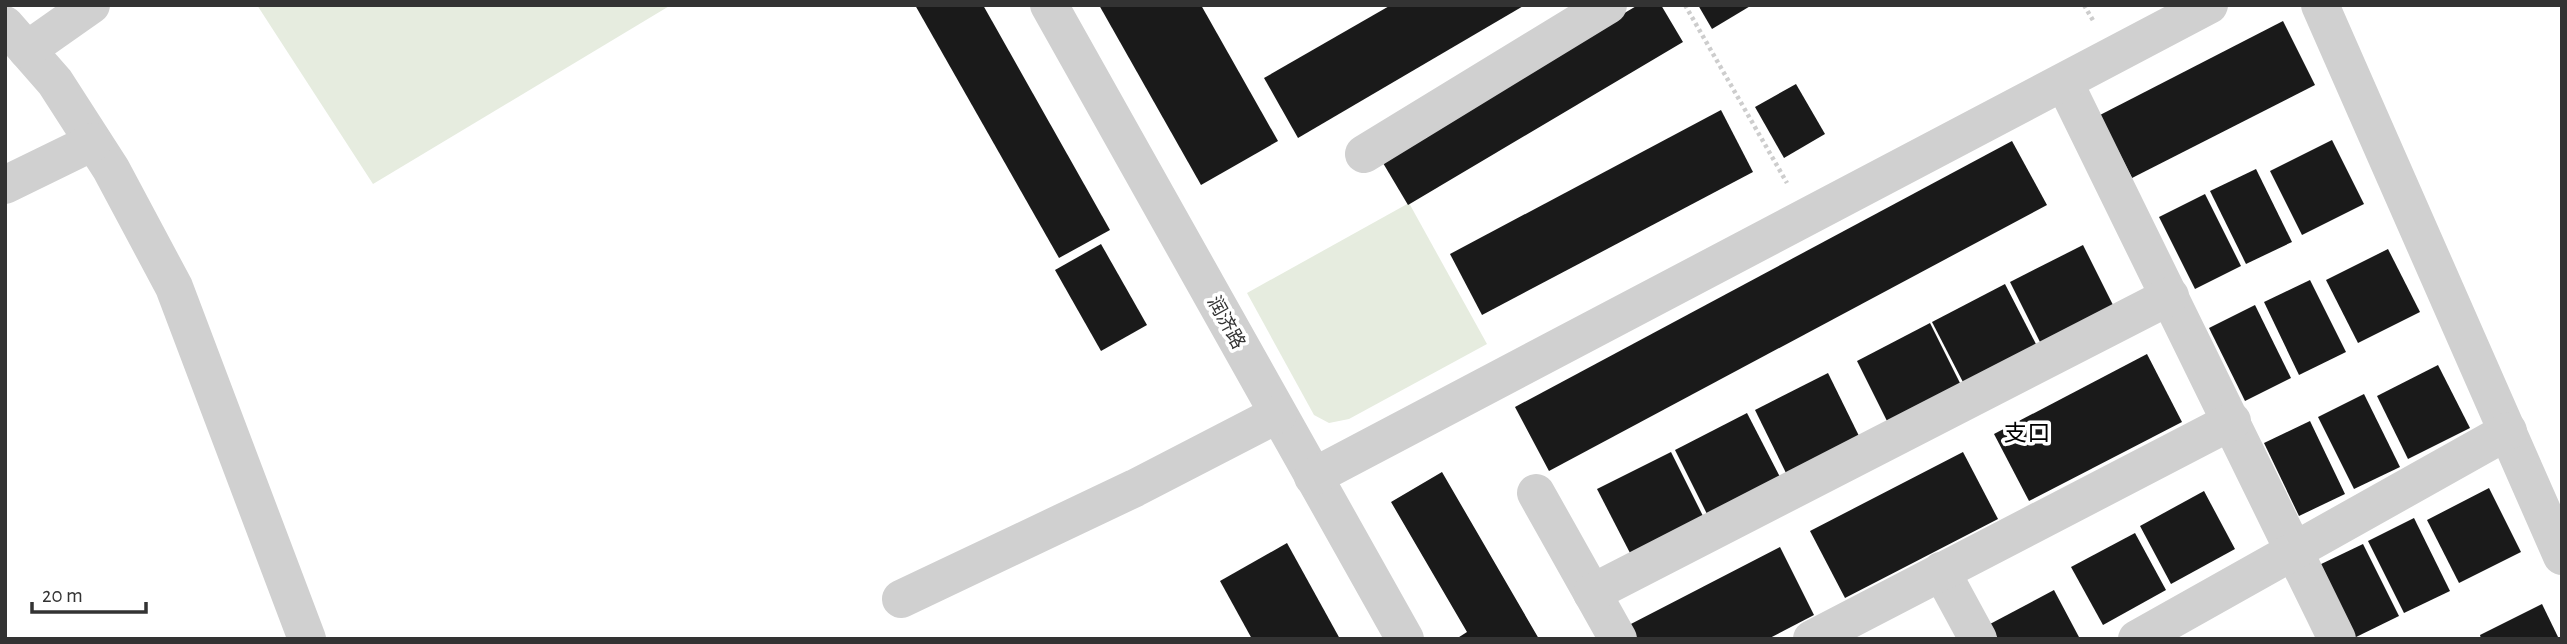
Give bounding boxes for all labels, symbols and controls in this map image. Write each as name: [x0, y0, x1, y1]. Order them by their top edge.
street label: 润济路: [1204, 292, 1250, 352]
district label: 支口: [2004, 421, 2050, 446]
scale bar: [32, 570, 145, 614]
text: 20 m: [42, 585, 83, 606]

